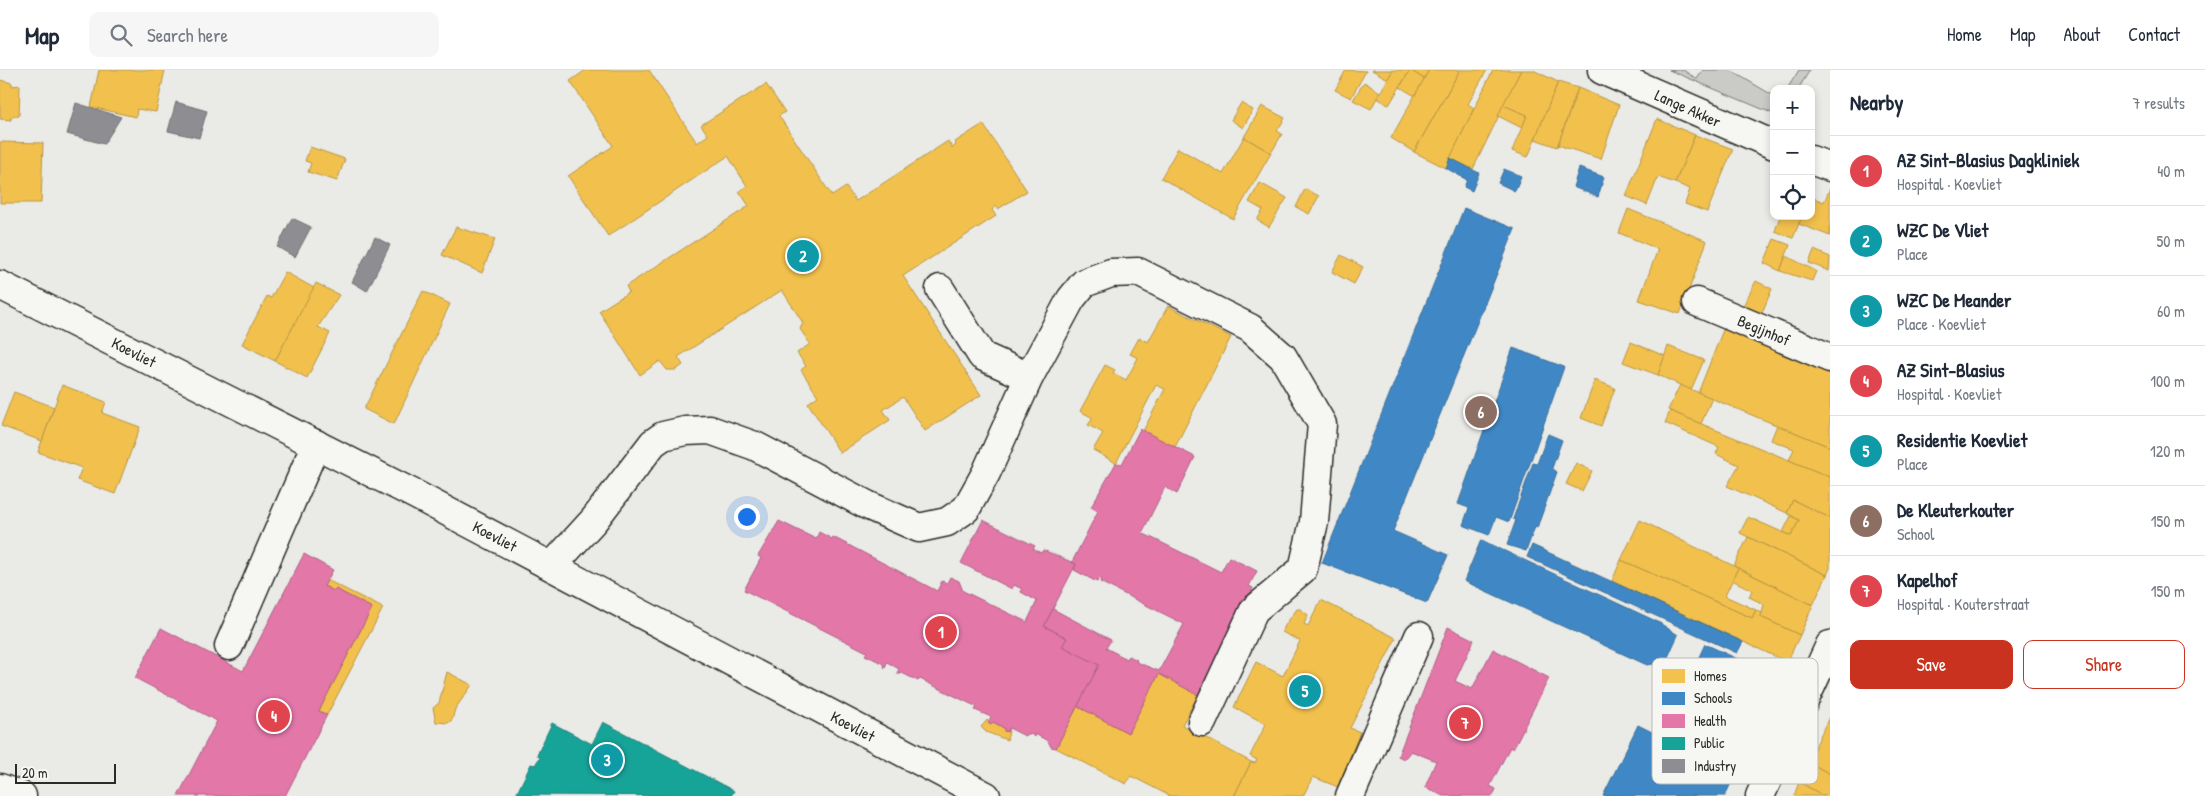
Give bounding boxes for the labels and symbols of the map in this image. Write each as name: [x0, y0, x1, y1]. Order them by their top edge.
street label: Lange Akker: [1651, 84, 1725, 132]
pin: 2: [787, 237, 819, 275]
street label: Begijnhof: [1734, 309, 1794, 351]
street label: Koevliet: [108, 331, 161, 373]
pin: 6: [1465, 393, 1497, 431]
your location: [734, 504, 760, 530]
street label: Koevliet: [469, 515, 521, 557]
pin: 1: [925, 613, 957, 651]
legend: [1652, 658, 1818, 784]
text: Homes: [1694, 666, 1727, 685]
pin: 5: [1289, 672, 1321, 710]
text: Schools: [1694, 688, 1732, 707]
pin: 4: [258, 697, 290, 735]
pin: 7: [1449, 704, 1481, 742]
street label: Koevliet: [827, 705, 879, 747]
text: Health: [1694, 711, 1726, 730]
text: Public: [1694, 733, 1725, 752]
pin: 3: [591, 741, 623, 779]
text: Industry: [1694, 756, 1736, 776]
scale bar: [15, 761, 116, 784]

